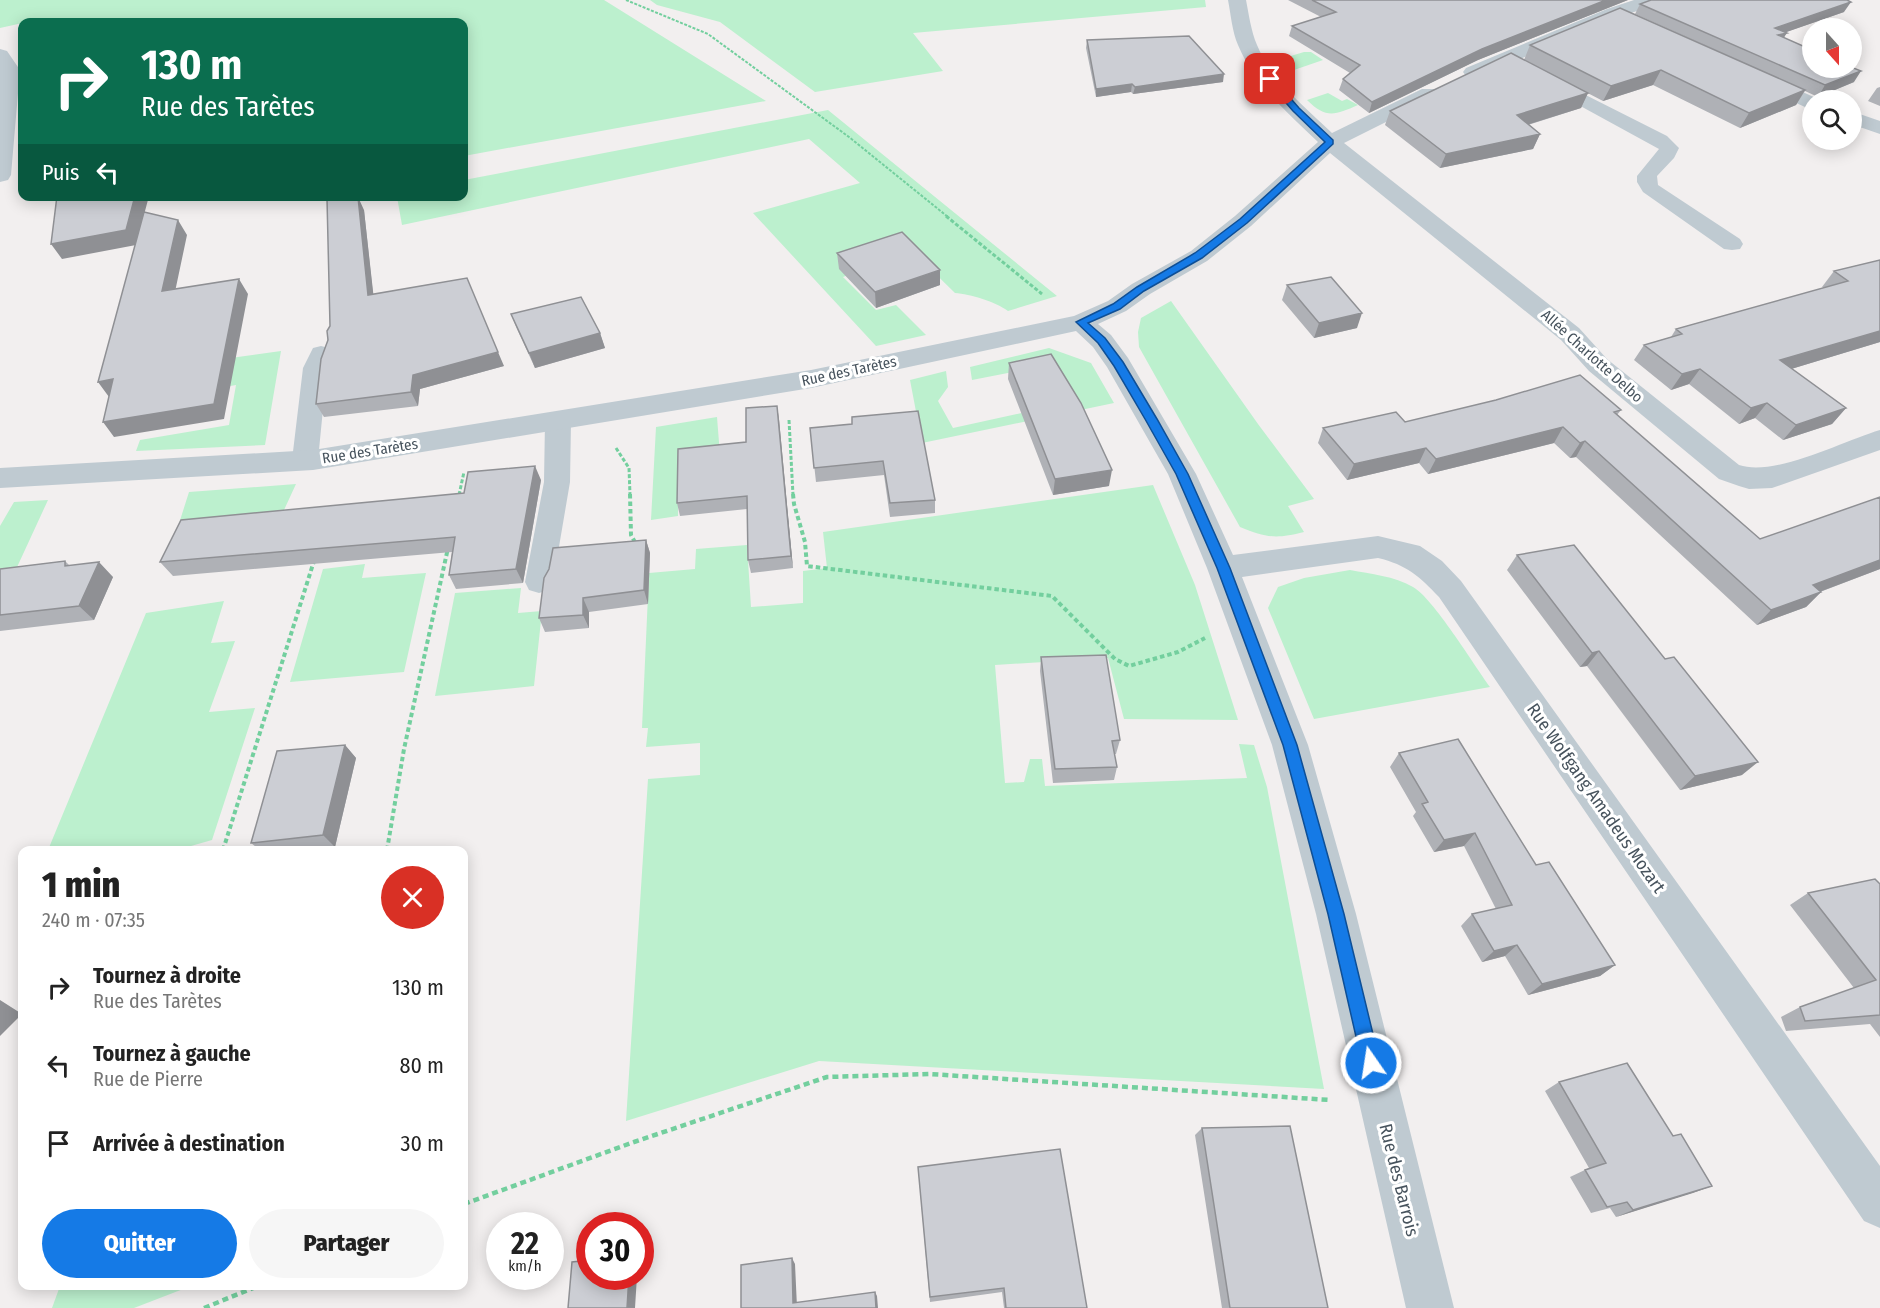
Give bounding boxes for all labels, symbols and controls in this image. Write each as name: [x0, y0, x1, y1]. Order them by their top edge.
north arrow: [1802, 18, 1862, 78]
map controls: [1802, 18, 1862, 150]
text: 130 m: [141, 40, 242, 90]
icon: right: [42, 42, 120, 120]
pin: [1244, 53, 1295, 104]
icon: arrive: [1253, 62, 1286, 95]
button: search: [1802, 90, 1862, 150]
text: Rue des Tarètes: [141, 91, 315, 123]
icon: left: [91, 156, 124, 189]
text: Puis: [42, 159, 79, 186]
street label: Allée Charlotte Delbo: [1538, 306, 1647, 406]
street label: Rue des Tarètes: [800, 352, 898, 390]
street label: Rue des Tarètes: [321, 435, 419, 467]
street label: Rue Wolfgang Amadeus Mozart: [1522, 699, 1670, 897]
text: 1 min: [42, 863, 120, 907]
button: close: [381, 866, 444, 929]
text: 240 m · 07:35: [42, 908, 145, 932]
text: Tournez à droite: [93, 962, 241, 989]
icon: right: [42, 971, 75, 1004]
text: 130 m: [392, 974, 444, 1001]
text: Rue des Tarètes: [93, 989, 222, 1013]
position arrow: [1339, 1031, 1403, 1095]
text: Tournez à gauche: [93, 1040, 251, 1067]
icon: left: [42, 1049, 75, 1082]
text: 80 m: [399, 1052, 444, 1079]
text: Rue de Pierre: [93, 1067, 203, 1091]
street label: Rue des Barrois: [1374, 1121, 1424, 1239]
icon: arrive: [42, 1127, 75, 1160]
text: Arrivée à destination: [93, 1130, 285, 1157]
text: 30 m: [401, 1130, 444, 1157]
button: Quitter: [42, 1209, 237, 1278]
button: Partager: [249, 1209, 444, 1278]
speed limit sign: 30: [576, 1212, 654, 1290]
text: 22: [511, 1226, 539, 1262]
text: km/h: [508, 1257, 542, 1275]

